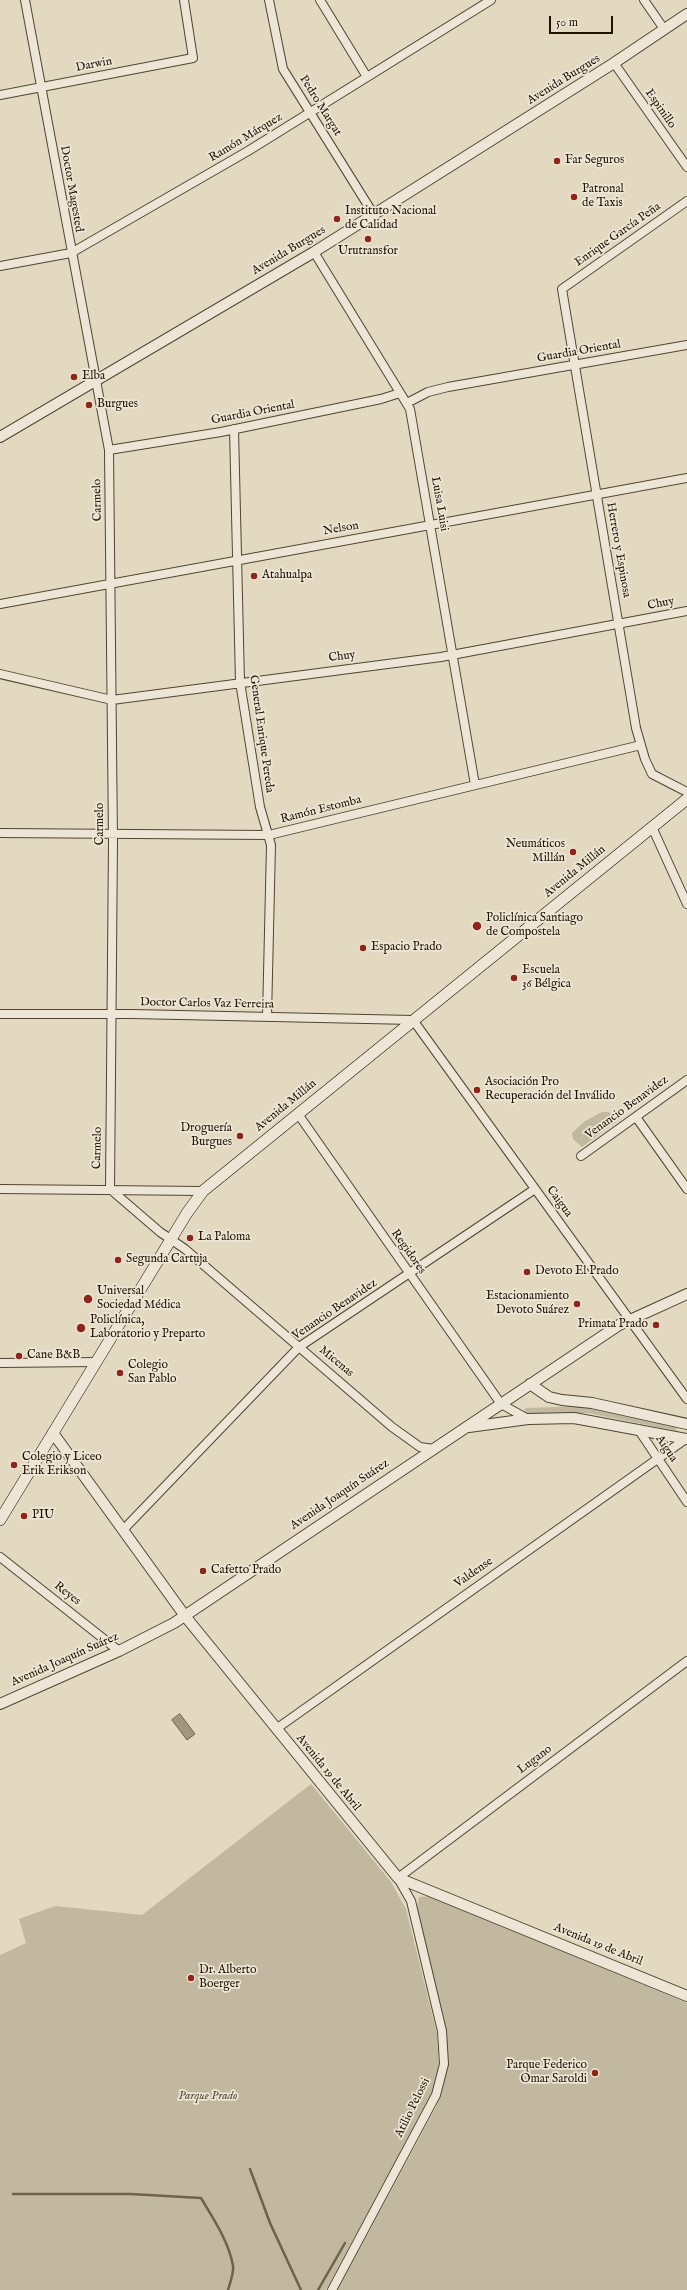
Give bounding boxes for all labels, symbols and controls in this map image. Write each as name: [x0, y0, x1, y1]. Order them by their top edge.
scale bar: [551, 8, 615, 34]
text: 50 m: [556, 15, 578, 30]
street label: Avenida Burgues: [525, 52, 603, 108]
street label: Darwin: [75, 54, 113, 76]
street label: Pedro Margat: [296, 73, 344, 139]
street label: Espinillo: [641, 87, 679, 131]
street label: Ramón Márquez: [207, 110, 285, 166]
street label: Doctor Magested: [56, 145, 86, 233]
place label: Far Seguros: [565, 154, 624, 168]
marker: Far Seguros: [552, 156, 562, 166]
place label: Patronal de Taxis: [582, 183, 624, 211]
marker: Patronal de Taxis: [569, 192, 579, 202]
street label: Enrique García Peña: [572, 200, 664, 270]
place label: Instituto Nacional de Calidad: [345, 205, 436, 233]
marker: Instituto Nacional de Calidad: [332, 214, 342, 224]
street label: Avenida Burgues: [250, 223, 328, 279]
marker: Urutransfor: [363, 234, 373, 244]
place label: Urutransfor: [338, 245, 398, 259]
street label: Guardia Oriental: [536, 338, 622, 366]
place label: Elba: [82, 370, 105, 384]
marker: Elba: [69, 372, 79, 382]
place label: Burgues: [97, 398, 138, 412]
street label: Guardia Oriental: [210, 398, 296, 428]
marker: Burgues: [84, 400, 94, 410]
street label: Luisa Luisi: [427, 475, 451, 533]
street label: Carmelo: [90, 479, 106, 521]
street label: Herrero y Espinosa: [603, 501, 633, 599]
street label: Nelson: [322, 519, 360, 539]
place label: Atahualpa: [262, 569, 312, 583]
marker: Atahualpa: [249, 571, 259, 581]
street label: Chuy: [646, 594, 676, 614]
street label: Chuy: [328, 648, 356, 666]
street label: General Enrique Pereda: [246, 674, 276, 794]
street label: Ramón Estomba: [279, 793, 363, 827]
street label: Carmelo: [94, 803, 108, 845]
place label: Neumáticos Millán: [506, 838, 565, 866]
street label: Avenida Millán: [541, 843, 609, 901]
marker: Neumáticos Millán: [568, 847, 578, 857]
place label: Policlínica Santiago de Compostela: [486, 912, 583, 940]
marker: Policlínica Santiago de Compostela: [471, 920, 483, 932]
place label: Espacio Prado: [371, 941, 442, 955]
marker: Espacio Prado: [358, 943, 368, 953]
place label: Escuela 36 Bélgica: [522, 964, 571, 992]
marker: Escuela 36 Bélgica: [509, 973, 519, 983]
street label: Doctor Carlos Vaz Ferreira: [140, 996, 274, 1012]
street label: Venancio Benavidez: [583, 1073, 671, 1143]
place label: Asociación Pro Recuperación del Inválido: [485, 1076, 615, 1104]
street label: Avenida Millán: [252, 1077, 320, 1135]
marker: Asociación Pro Recuperación del Inválido: [472, 1085, 482, 1095]
place label: Droguería Burgues: [180, 1122, 232, 1150]
street label: Carmelo: [90, 1127, 106, 1169]
marker: Droguería Burgues: [235, 1131, 245, 1141]
street label: Caigua: [543, 1184, 575, 1220]
street label: Regidores: [387, 1227, 429, 1277]
place label: La Paloma: [198, 1231, 251, 1245]
marker: La Paloma: [185, 1233, 195, 1243]
place label: Segunda Cartuja: [126, 1253, 208, 1267]
marker: Segunda Cartuja: [113, 1255, 123, 1265]
place label: Devoto El Prado: [535, 1265, 619, 1279]
marker: Devoto El Prado: [522, 1267, 532, 1277]
street label: Venancio Benavidez: [290, 1276, 380, 1344]
place label: Universal Sociedad Médica: [97, 1285, 181, 1313]
place label: Estacionamiento Devoto Suárez: [486, 1290, 569, 1318]
marker: Universal Sociedad Médica: [82, 1293, 94, 1305]
marker: Estacionamiento Devoto Suárez: [572, 1299, 582, 1309]
place label: Policlínica, Laboratorio y Preparto: [90, 1314, 205, 1342]
place label: Primata Prado: [578, 1318, 648, 1332]
marker: Primata Prado: [651, 1320, 661, 1330]
marker: Policlínica, Laboratorio y Preparto: [75, 1322, 87, 1334]
street label: Micenas: [316, 1343, 356, 1381]
place label: Cane B&B: [27, 1349, 80, 1363]
marker: Cane B&B: [14, 1351, 24, 1361]
place label: Colegio San Pablo: [128, 1359, 176, 1387]
marker: Colegio San Pablo: [115, 1368, 125, 1378]
street label: Aigua: [652, 1433, 680, 1465]
place label: Colegio y Liceo Erik Erikson: [22, 1451, 102, 1479]
street label: Avenida Joaquín Suárez: [288, 1457, 392, 1533]
marker: Colegio y Liceo Erik Erikson: [9, 1460, 19, 1470]
place label: PIU: [32, 1509, 54, 1523]
marker: PIU: [19, 1511, 29, 1521]
street label: Valdense: [452, 1555, 496, 1591]
place label: Cafetto Prado: [211, 1564, 281, 1578]
marker: Cafetto Prado: [198, 1566, 208, 1576]
street label: Reyes: [51, 1579, 83, 1609]
street label: Avenida Joaquín Suárez: [9, 1630, 121, 1690]
street label: Avenida 19 de Abril: [293, 1732, 363, 1814]
street label: Lugano: [515, 1742, 555, 1778]
street label: Avenida 19 de Abril: [551, 1921, 645, 1969]
place label: Dr. Alberto Boerger: [199, 1964, 256, 1992]
marker: Dr. Alberto Boerger: [186, 1973, 196, 1983]
place label: Parque Federico Omar Saroldi: [506, 2059, 587, 2087]
marker: Parque Federico Omar Saroldi: [590, 2068, 600, 2078]
street label: Atilio Pelossi: [392, 2076, 434, 2140]
park label: Parque Prado: [179, 2090, 237, 2104]

